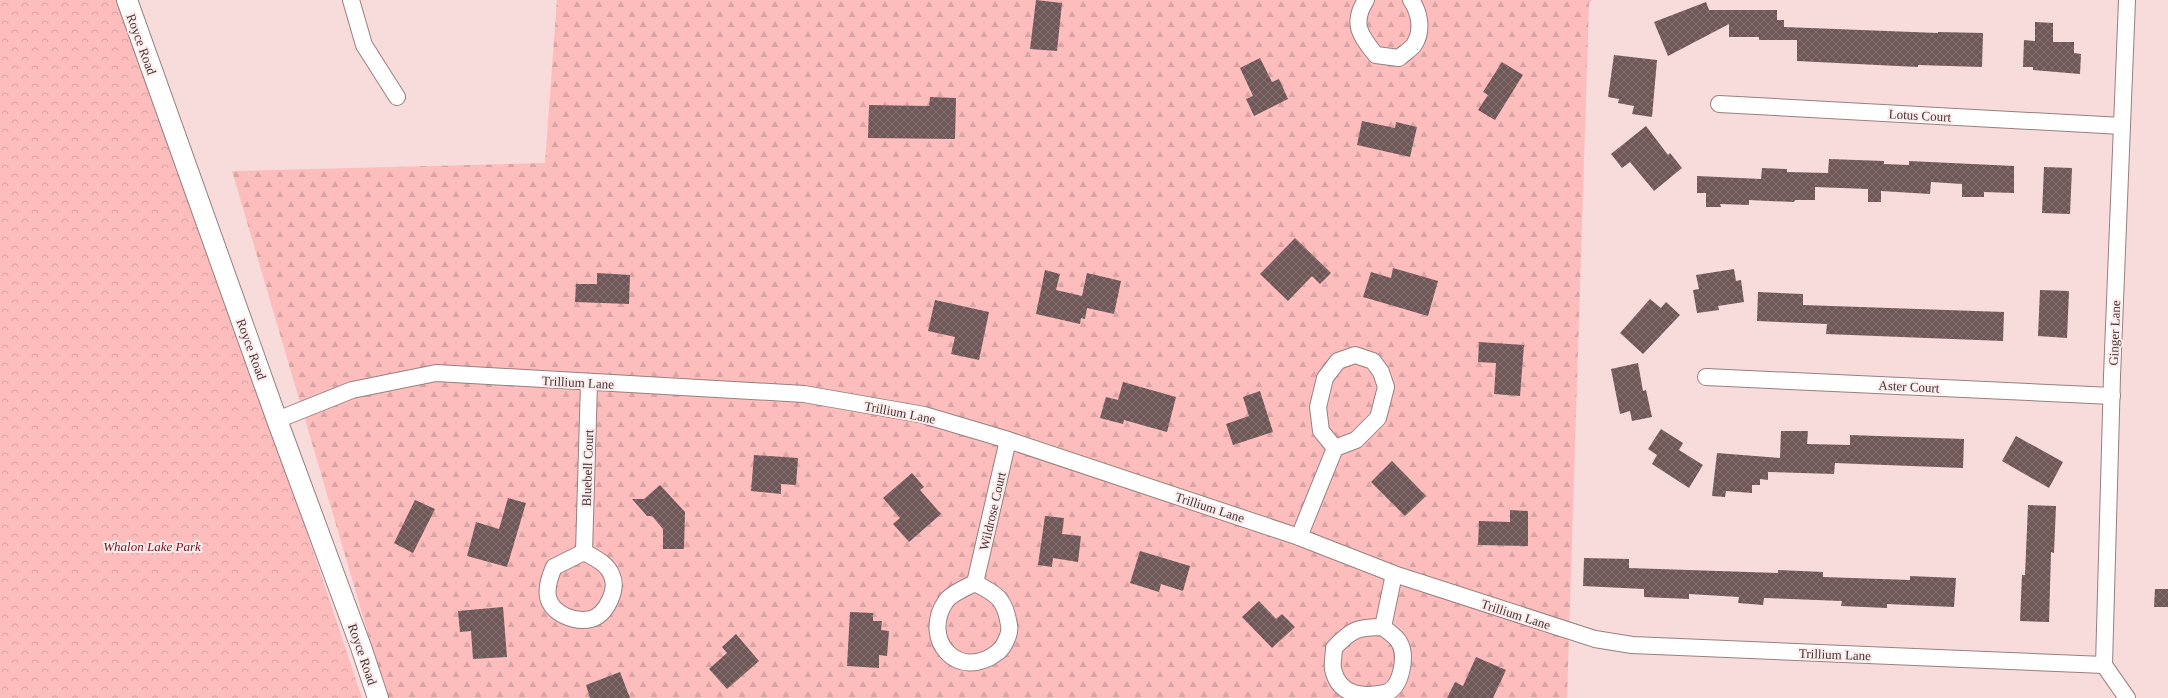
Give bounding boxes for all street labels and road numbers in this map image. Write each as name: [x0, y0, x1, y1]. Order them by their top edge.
street label: Royce Road: [124, 12, 160, 77]
street label: Lotus Court: [1888, 106, 1952, 125]
street label: Ginger Lane: [2106, 300, 2123, 366]
street label: Royce Road: [234, 317, 270, 382]
street label: Trillium Lane: [542, 373, 615, 392]
street label: Aster Court: [1878, 377, 1940, 396]
street label: Trillium Lane: [863, 398, 937, 427]
street label: Bluebell Court: [579, 429, 596, 507]
street label: Wildrose Court: [976, 470, 1009, 552]
street label: Trillium Lane: [1173, 489, 1247, 526]
street label: Trillium Lane: [1479, 596, 1553, 633]
street label: Royce Road: [345, 622, 380, 687]
street label: Trillium Lane: [1799, 646, 1872, 663]

